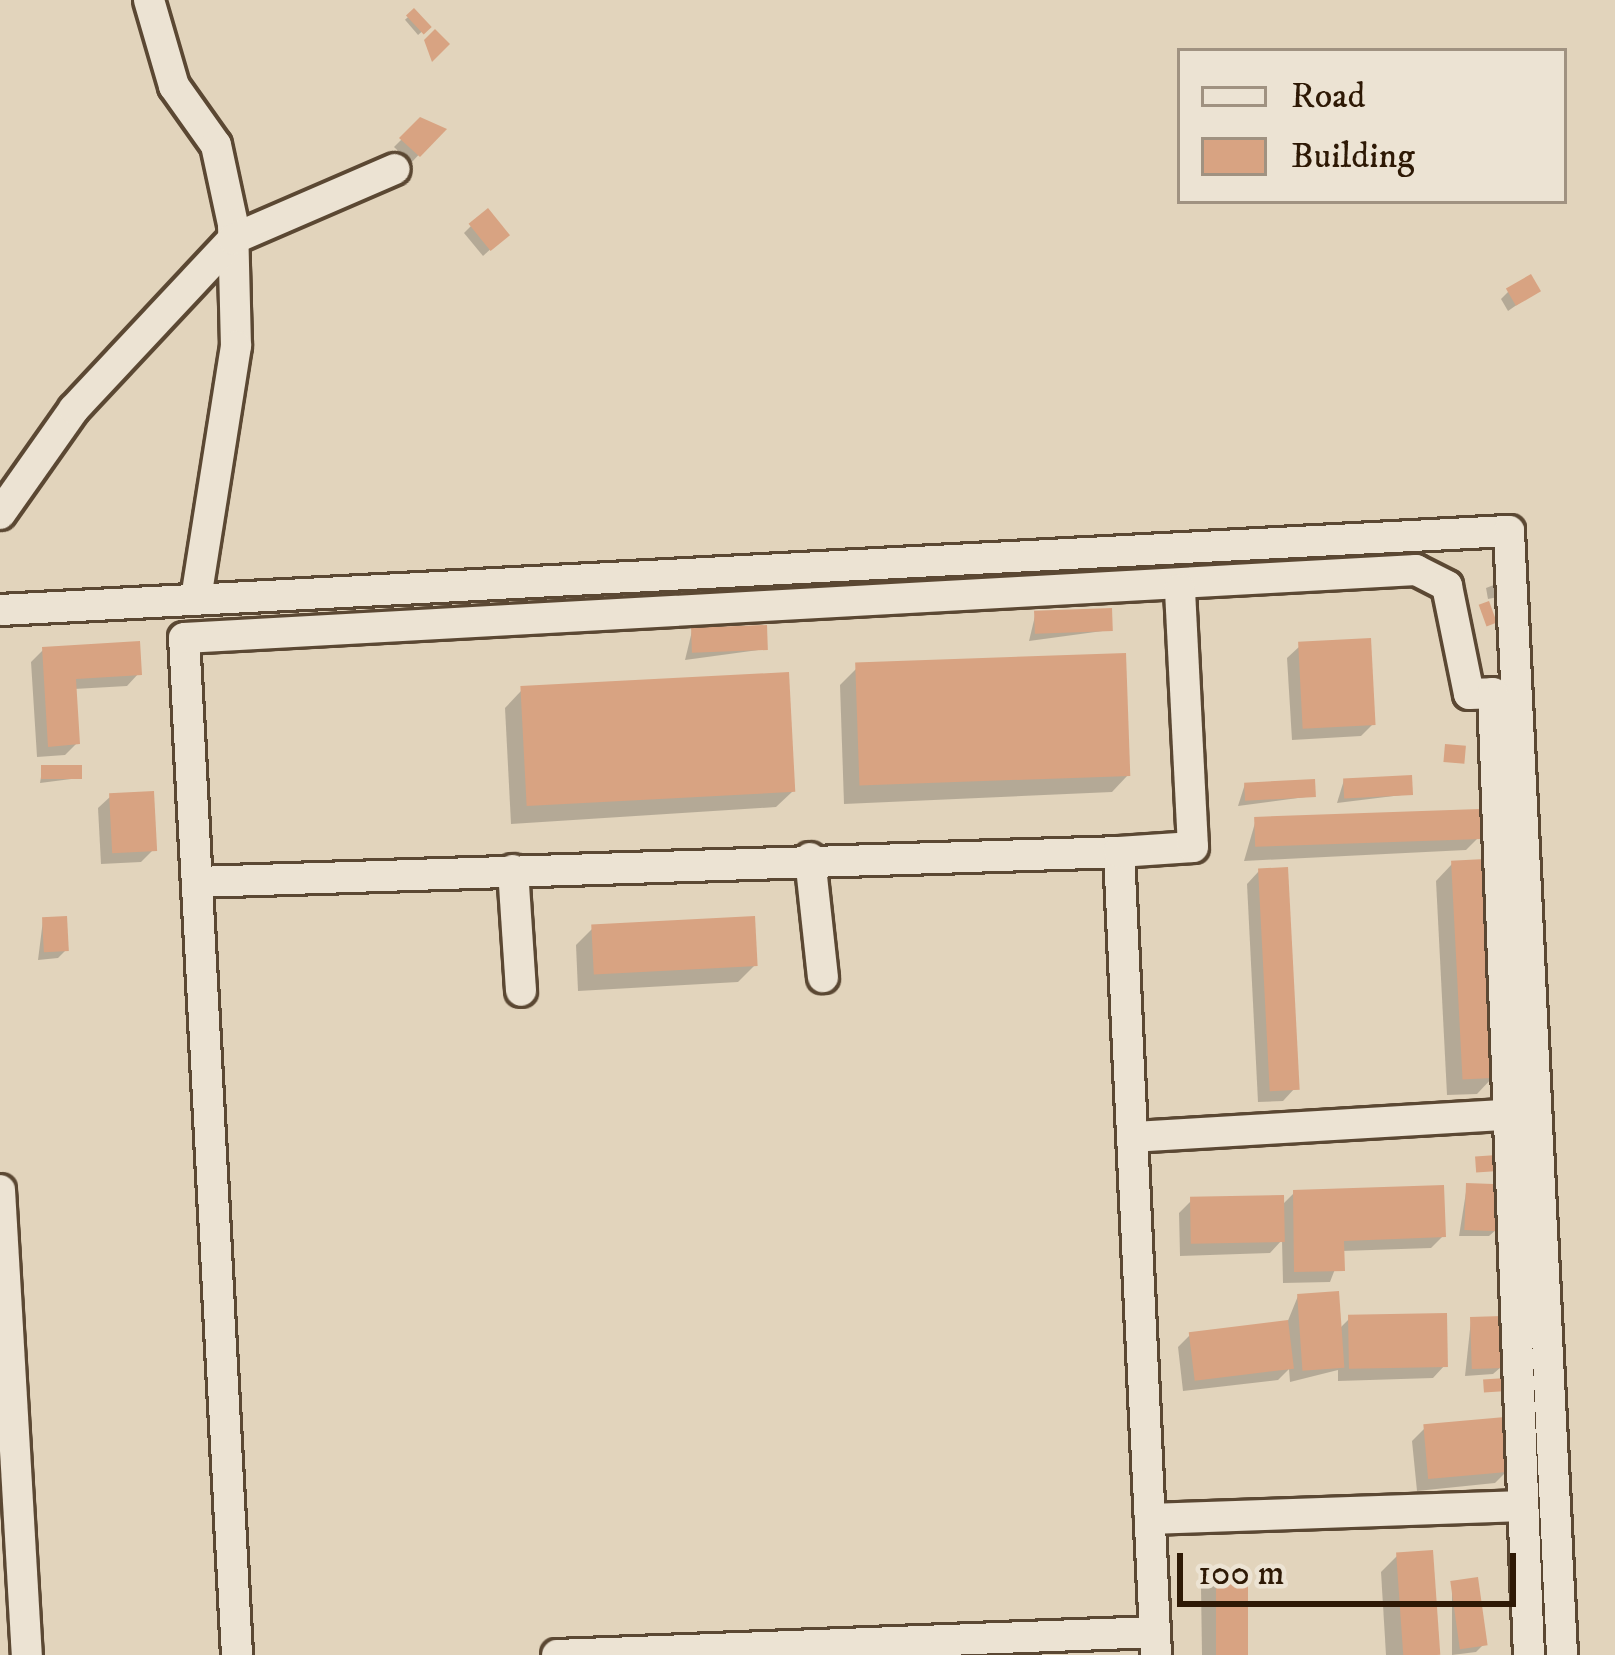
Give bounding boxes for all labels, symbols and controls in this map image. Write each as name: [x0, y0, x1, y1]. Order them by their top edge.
legend: [1177, 48, 1567, 204]
text: Road: [1291, 74, 1366, 119]
text: Building: [1291, 134, 1415, 179]
scale bar: [1183, 1529, 1522, 1603]
text: 100 m: [1198, 1551, 1285, 1596]

